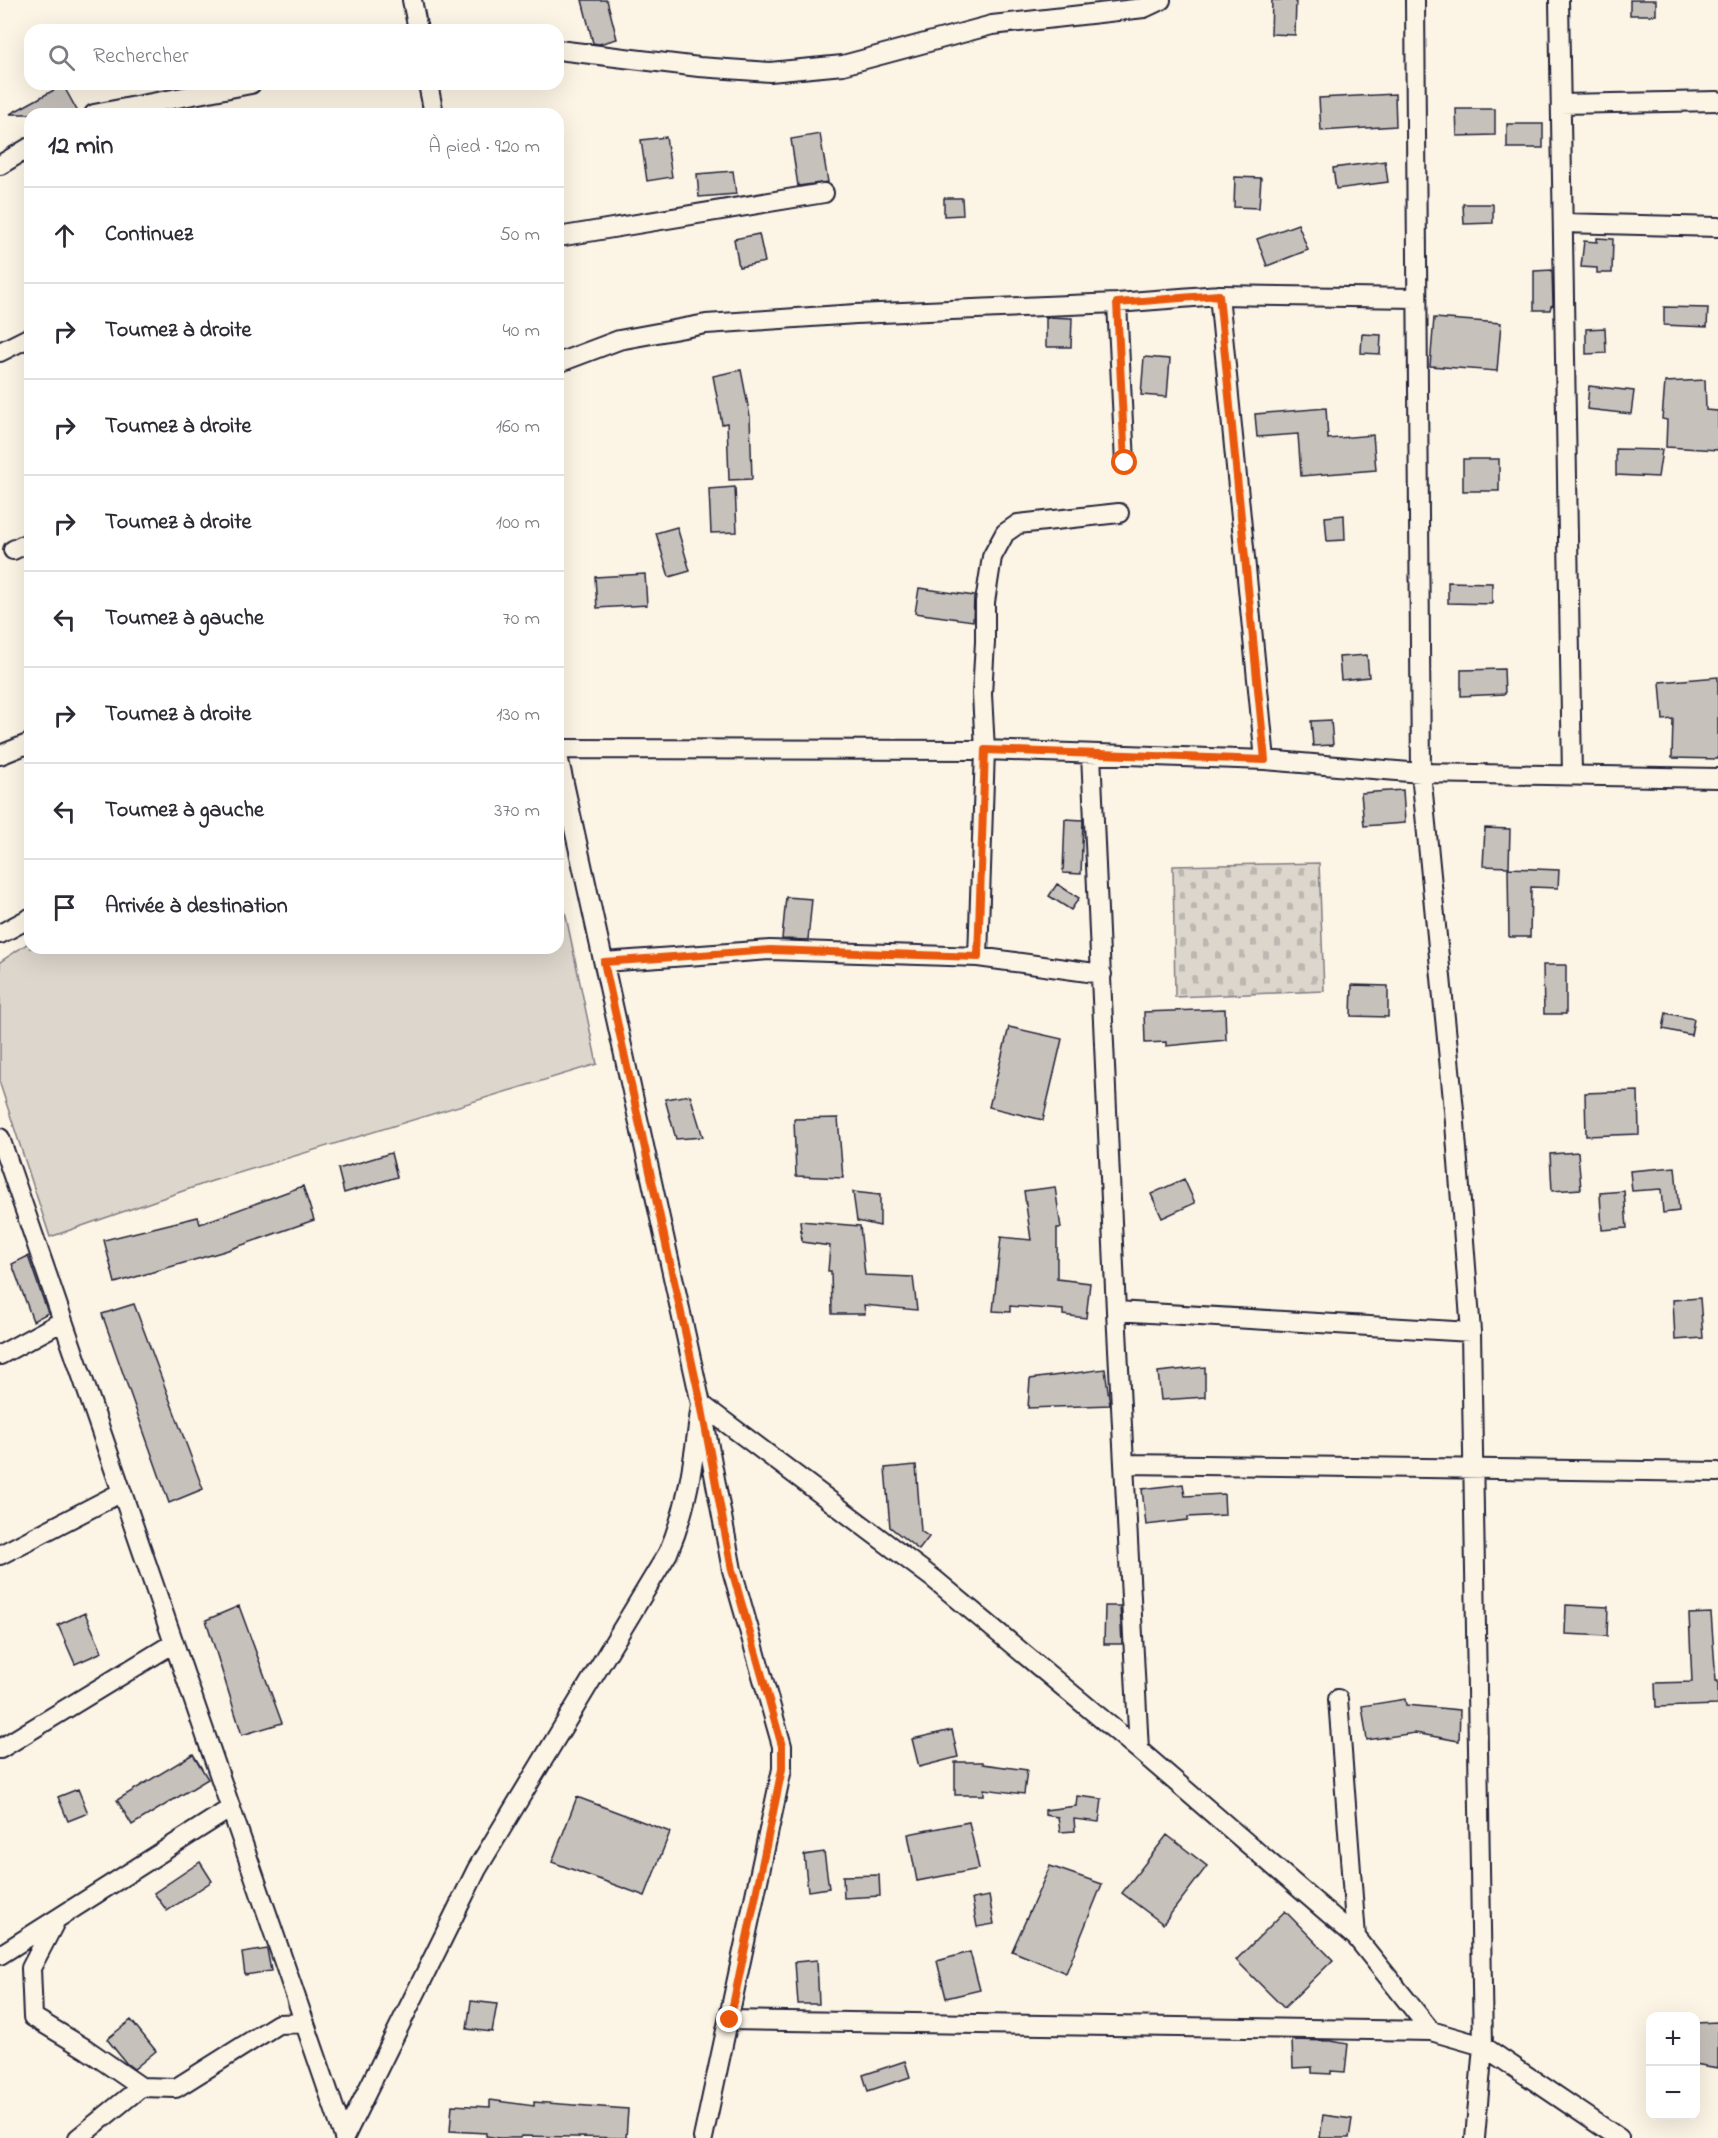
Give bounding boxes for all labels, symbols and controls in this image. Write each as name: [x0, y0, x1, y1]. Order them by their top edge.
search box: [24, 24, 564, 90]
icon: search: [45, 41, 78, 74]
text: Rechercher: [93, 41, 189, 73]
text: 12 min: [48, 128, 113, 166]
text: À pied · 920 m: [429, 133, 540, 162]
icon: ahead: [48, 219, 81, 252]
text: Continuez: [105, 219, 193, 251]
text: 50 m: [499, 221, 540, 250]
icon: right: [48, 315, 81, 348]
text: Tournez à droite: [105, 315, 251, 347]
text: 40 m: [503, 317, 540, 346]
icon: right: [48, 411, 81, 444]
text: Tournez à droite: [105, 411, 251, 443]
text: 160 m: [496, 413, 540, 442]
route start: [1111, 449, 1137, 475]
icon: right: [48, 507, 81, 540]
text: Tournez à droite: [105, 507, 251, 539]
text: 100 m: [496, 509, 540, 538]
icon: left: [48, 603, 81, 636]
text: Tournez à gauche: [105, 603, 264, 635]
text: 70 m: [503, 605, 540, 634]
icon: right: [48, 699, 81, 732]
text: Tournez à droite: [105, 699, 251, 731]
text: 130 m: [496, 701, 540, 730]
icon: left: [48, 795, 81, 828]
text: Tournez à gauche: [105, 795, 264, 827]
text: 370 m: [494, 797, 540, 826]
icon: arrive: [48, 891, 81, 924]
text: Arrivée à destination: [105, 891, 288, 923]
route end: [716, 2006, 742, 2032]
map controls: [1646, 2012, 1700, 2120]
button: +: [1646, 2012, 1700, 2066]
button: −: [1646, 2066, 1700, 2120]

